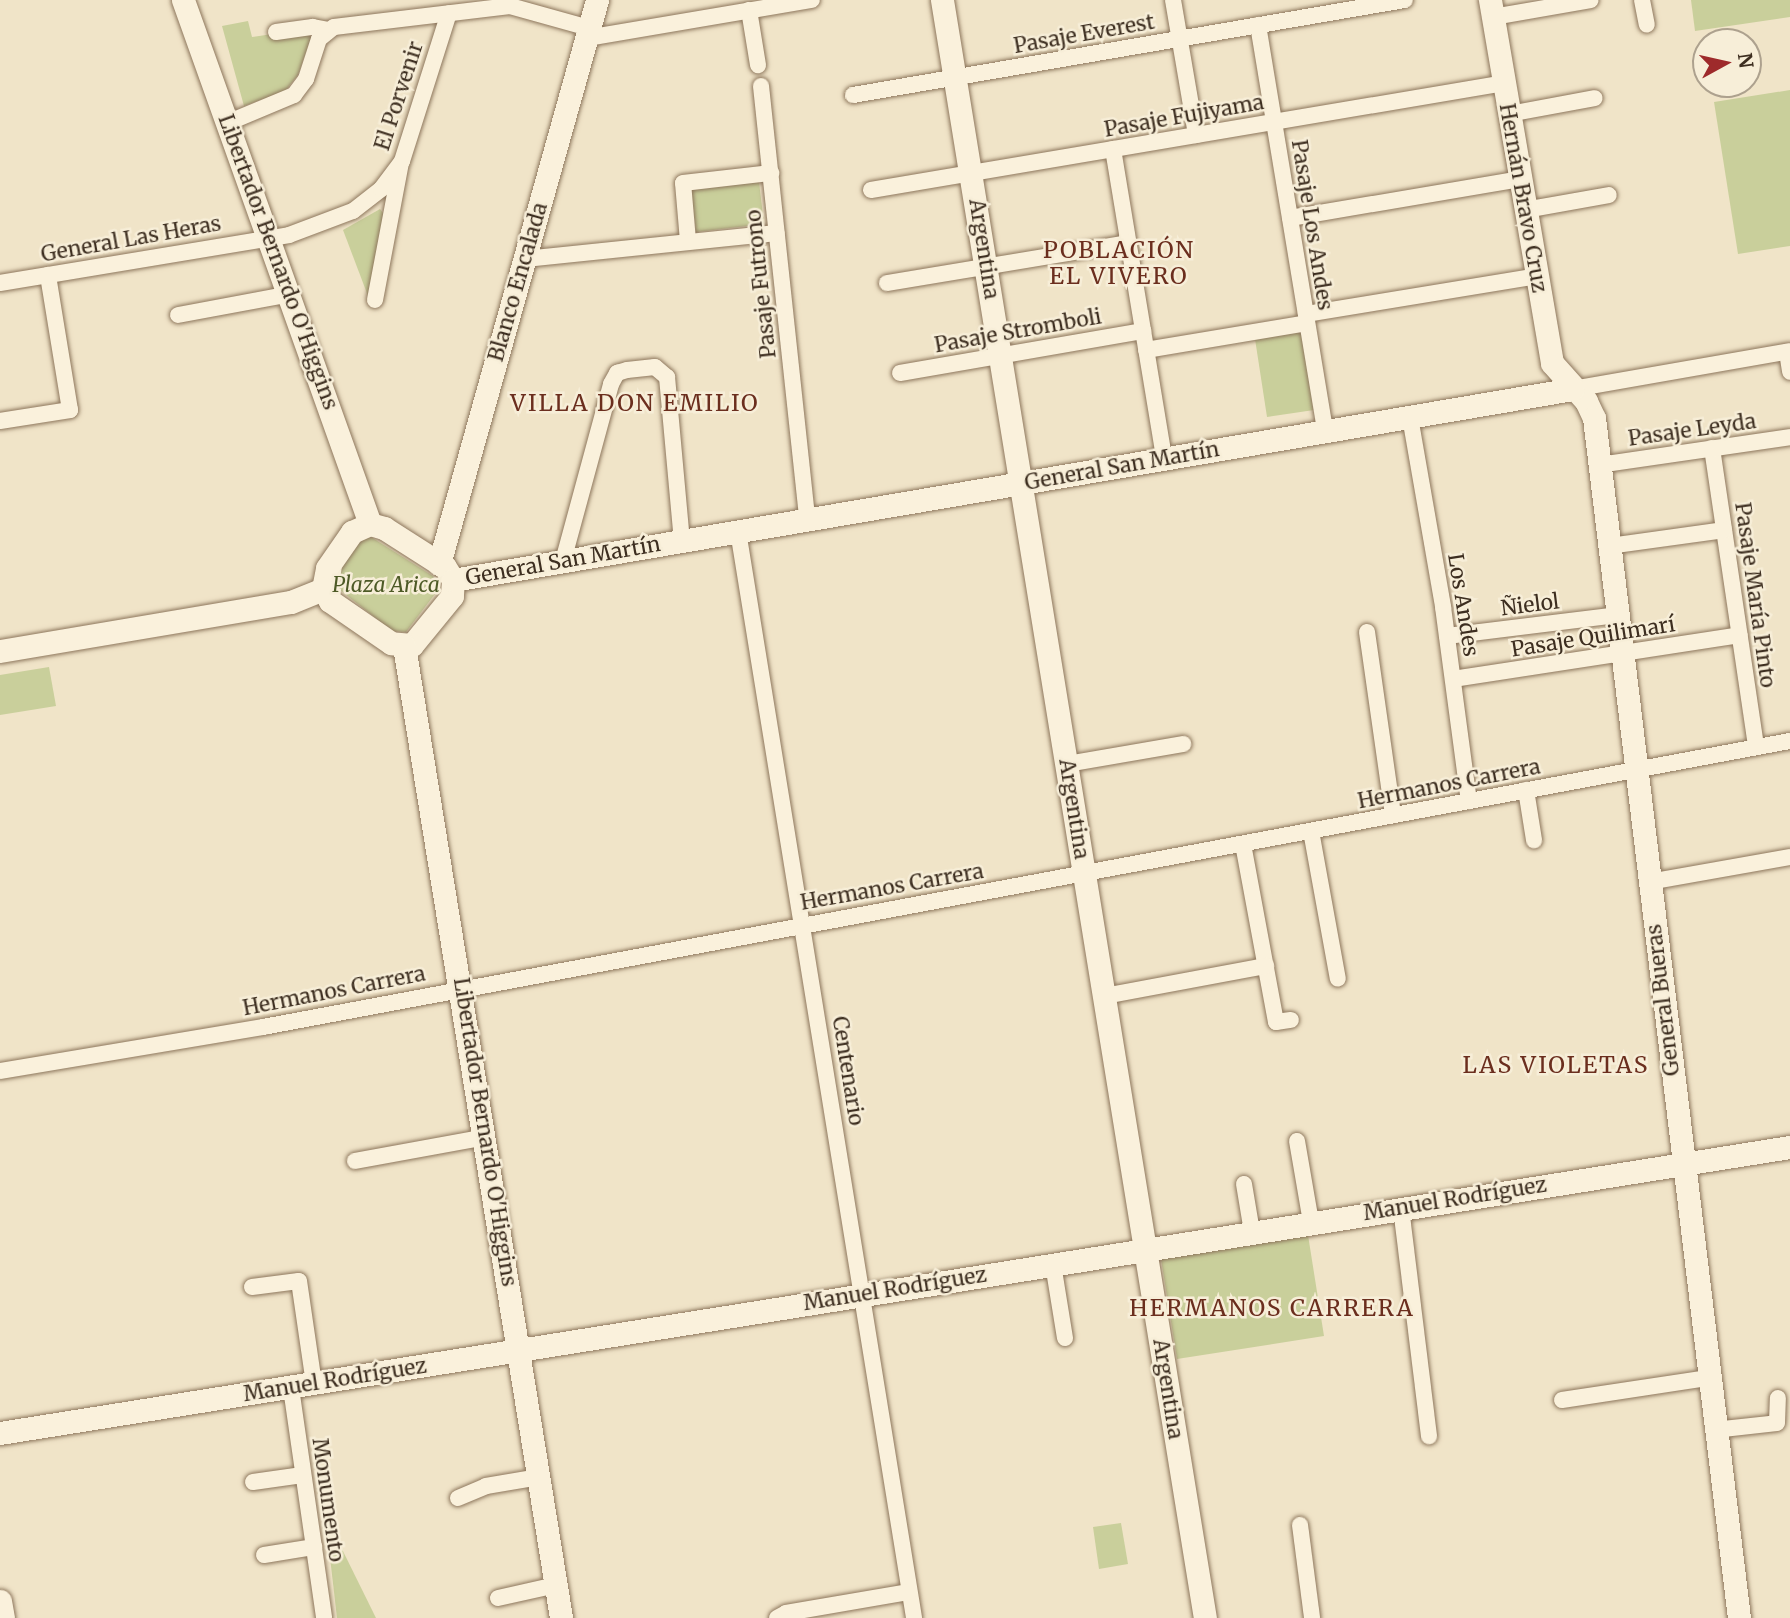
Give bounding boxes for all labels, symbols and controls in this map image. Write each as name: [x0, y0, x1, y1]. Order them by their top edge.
street label: Pasaje Everest: [1012, 9, 1156, 59]
north arrow: [1692, 28, 1762, 98]
street label: El Porvenir: [370, 38, 428, 154]
text: N: [1733, 51, 1759, 69]
street label: Pasaje Fujiyama: [1102, 90, 1266, 142]
street label: Hernán Bravo Cruz: [1494, 101, 1552, 295]
street label: Libertador Bernardo O'Higgins: [213, 111, 343, 413]
street label: Pasaje Los Andes: [1286, 138, 1338, 312]
street label: Argentina: [964, 197, 1004, 301]
street label: Blanco Encalada: [483, 200, 553, 364]
street label: Pasaje Futrono: [741, 208, 781, 360]
street label: General Las Heras: [39, 211, 223, 267]
district label: POBLACIÓN EL VIVERO: [1044, 236, 1194, 290]
street label: Pasaje Stromboli: [932, 304, 1104, 358]
district label: VILLA DON EMILIO: [512, 389, 758, 417]
street label: Pasaje Leyda: [1626, 409, 1758, 451]
street label: General San Martín: [1023, 436, 1221, 496]
street label: Pasaje María Pinto: [1730, 501, 1780, 689]
street label: General San Martín: [464, 531, 662, 591]
street label: Los Andes: [1442, 552, 1484, 658]
park label: Plaza Arica: [332, 572, 440, 598]
street label: Ñielol: [1499, 589, 1561, 621]
street label: Pasaje Quilimarí: [1509, 612, 1677, 662]
street label: Hermanos Carrera: [1356, 754, 1542, 814]
street label: Argentina: [1054, 757, 1094, 861]
street label: Hermanos Carrera: [798, 858, 986, 916]
street label: General Bueras: [1641, 923, 1685, 1077]
street label: Hermanos Carrera: [241, 961, 427, 1021]
street label: Libertador Bernardo O'Higgins: [448, 976, 522, 1288]
street label: Centenario: [827, 1015, 869, 1127]
district label: LAS VIOLETAS: [1464, 1051, 1648, 1079]
street label: Manuel Rodríguez: [1362, 1172, 1548, 1226]
street label: Manuel Rodríguez: [802, 1262, 988, 1316]
district label: HERMANOS CARRERA: [1131, 1294, 1413, 1322]
street label: Argentina: [1148, 1337, 1188, 1441]
street label: Manuel Rodríguez: [242, 1353, 428, 1407]
street label: Monumento: [307, 1436, 349, 1564]

